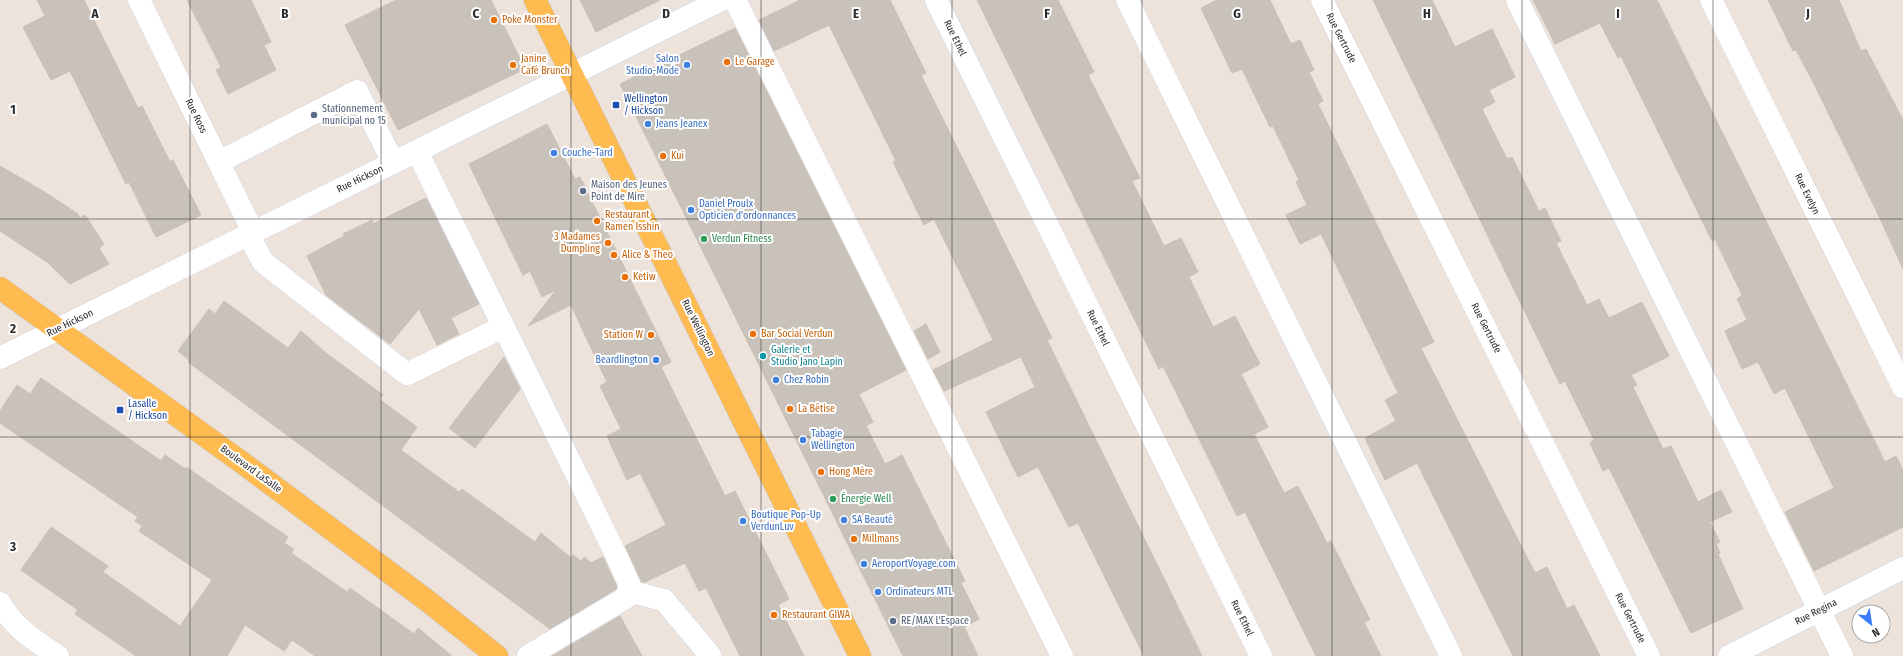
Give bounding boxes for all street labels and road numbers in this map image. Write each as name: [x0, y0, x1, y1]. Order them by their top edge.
street label: Rue Gertrude: [1323, 11, 1359, 65]
street label: Rue Ethel: [941, 18, 969, 58]
street label: Rue Ross: [183, 97, 209, 135]
street label: Rue Hickson: [335, 163, 385, 195]
street label: Rue Evelyn: [1792, 172, 1822, 216]
street label: Rue Wellington: [679, 298, 717, 358]
street label: Rue Gertrude: [1468, 301, 1504, 355]
street label: Rue Hickson: [45, 307, 95, 339]
street label: Rue Ethel: [1084, 308, 1112, 348]
street label: Boulevard LaSalle: [218, 443, 284, 495]
street label: Rue Gertrude: [1612, 591, 1648, 645]
street label: Rue Regina: [1793, 596, 1839, 628]
street label: Rue Ethel: [1228, 598, 1256, 638]

